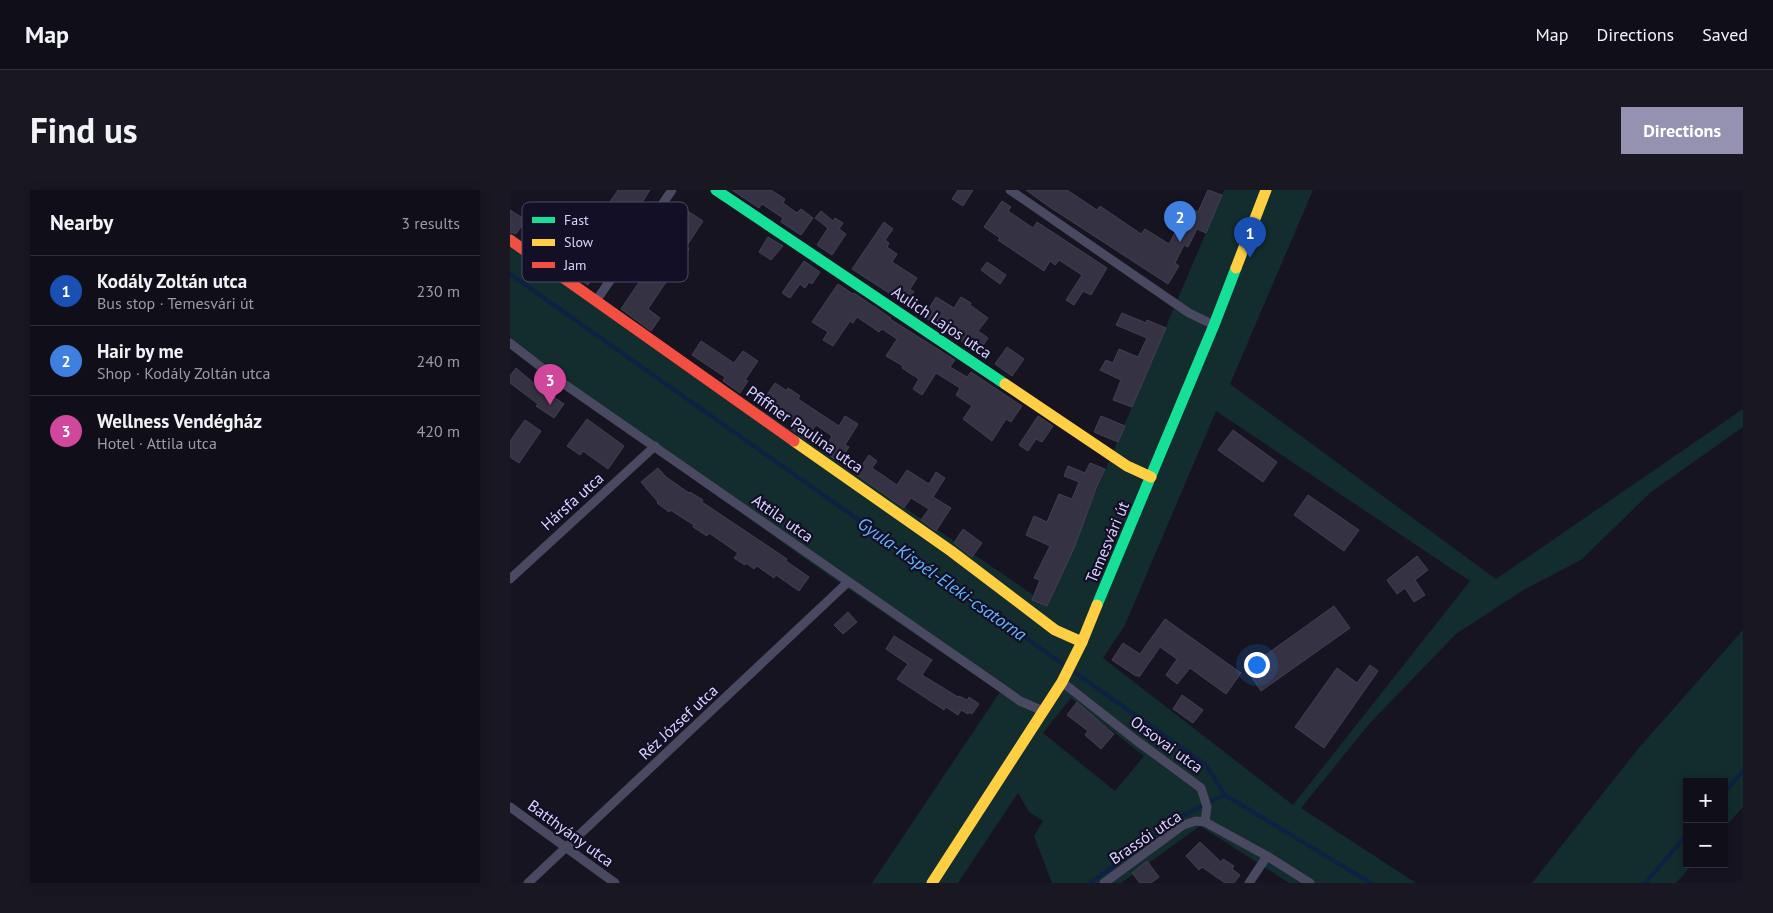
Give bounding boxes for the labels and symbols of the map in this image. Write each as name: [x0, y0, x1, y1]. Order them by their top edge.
pin: 2: [1164, 201, 1196, 242]
legend: [522, 202, 688, 282]
text: Fast: [564, 211, 589, 229]
pin: 1: [1234, 217, 1266, 258]
text: Slow: [564, 233, 594, 251]
text: Jam: [563, 256, 586, 274]
street label: Aulich Lajos utca: [888, 281, 996, 363]
pin: 3: [534, 364, 566, 405]
street label: Pfiffner Paulina utca: [743, 381, 867, 477]
street label: Hársfa utca: [537, 468, 607, 534]
street label: Attila utca: [749, 490, 817, 546]
street label: Temesvári út: [1081, 498, 1133, 586]
water label: Gyula-Kispél-Eleki-csatorna: [853, 512, 1031, 646]
your location: [1244, 652, 1270, 678]
street label: Réz József utca: [634, 680, 722, 764]
street label: Orsovai utca: [1127, 711, 1207, 777]
street label: Batthyány utca: [524, 795, 618, 871]
street label: Brassói utca: [1105, 806, 1185, 868]

